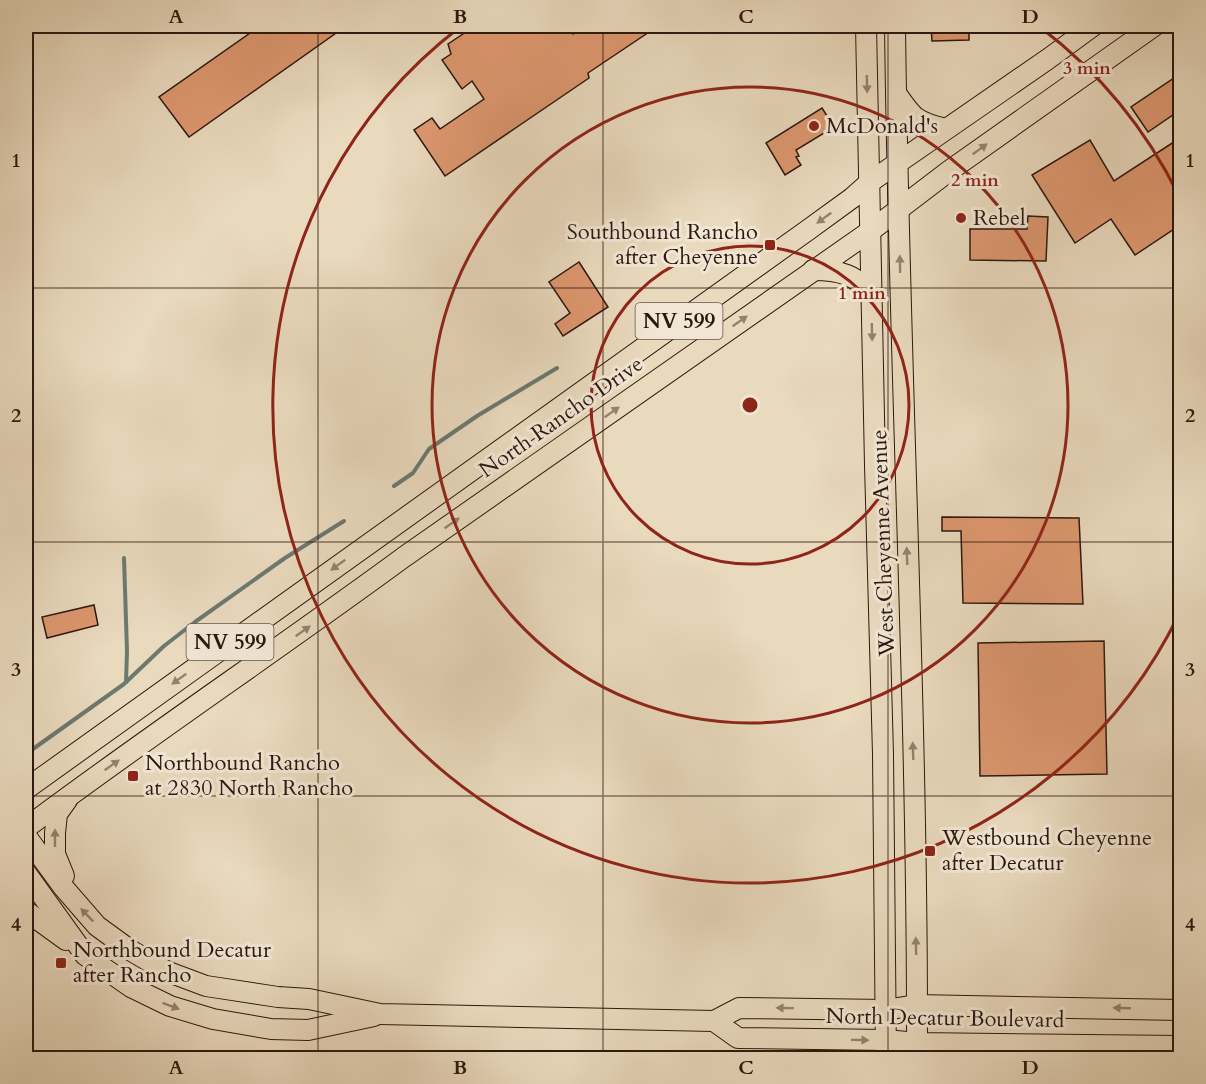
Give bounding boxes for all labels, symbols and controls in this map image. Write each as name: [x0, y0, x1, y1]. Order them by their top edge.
text: A: [168, 3, 184, 30]
text: B: [453, 3, 467, 30]
text: C: [738, 3, 754, 30]
text: D: [1021, 3, 1039, 30]
text: 3 min: [1063, 56, 1111, 81]
one-way arrow: [862, 74, 872, 93]
place label: McDonald's: [826, 111, 938, 141]
marker: McDonald's: [807, 119, 821, 133]
one-way arrow: [972, 144, 987, 156]
text: 1: [11, 147, 21, 174]
text: 1: [1185, 147, 1195, 174]
text: 2 min: [951, 168, 999, 193]
place label: Rebel: [973, 203, 1026, 233]
marker: Rebel: [954, 211, 968, 225]
one-way arrow: [817, 212, 833, 224]
place label: Southbound Rancho after Cheyenne: [567, 217, 758, 272]
marker: Southbound Rancho after Cheyenne: [763, 238, 777, 252]
one-way arrow: [895, 255, 905, 274]
text: 1 min: [838, 281, 886, 306]
road number: NV 599: [636, 303, 722, 339]
one-way arrow: [732, 316, 747, 328]
one-way arrow: [868, 323, 877, 342]
street label: North Rancho Drive: [473, 349, 649, 485]
centre of rings: [740, 395, 760, 415]
text: 2: [11, 402, 21, 429]
text: 2: [1185, 402, 1195, 429]
one-way arrow: [604, 406, 619, 418]
street label: West Cheyenne Avenue: [864, 429, 902, 658]
one-way arrow: [444, 518, 460, 529]
one-way arrow: [903, 547, 912, 566]
one-way arrow: [330, 559, 346, 571]
road number: NV 599: [186, 624, 274, 660]
one-way arrow: [294, 625, 310, 637]
text: 3: [11, 656, 21, 683]
text: 3: [1185, 656, 1195, 683]
one-way arrow: [172, 673, 188, 685]
one-way arrow: [908, 742, 918, 761]
place label: Northbound Rancho at 2830 North Rancho: [145, 748, 353, 803]
one-way arrow: [104, 759, 120, 771]
marker: Northbound Rancho at 2830 North Rancho: [126, 769, 140, 783]
place label: Westbound Cheyenne after Decatur: [941, 823, 1152, 878]
one-way arrow: [50, 829, 60, 848]
marker: Westbound Cheyenne after Decatur: [923, 844, 937, 858]
one-way arrow: [81, 909, 95, 923]
text: 4: [11, 911, 21, 938]
text: 4: [1185, 911, 1195, 938]
place label: Northbound Decatur after Rancho: [73, 935, 272, 990]
one-way arrow: [911, 937, 921, 956]
marker: Northbound Decatur after Rancho: [54, 956, 68, 970]
street label: North Decatur Boulevard: [825, 1001, 1065, 1035]
one-way arrow: [162, 1002, 180, 1011]
one-way arrow: [775, 1003, 794, 1013]
one-way arrow: [1113, 1004, 1132, 1013]
one-way arrow: [850, 1035, 869, 1044]
text: A: [168, 1054, 184, 1081]
text: B: [453, 1054, 467, 1081]
text: C: [738, 1054, 754, 1081]
text: D: [1021, 1054, 1039, 1081]

